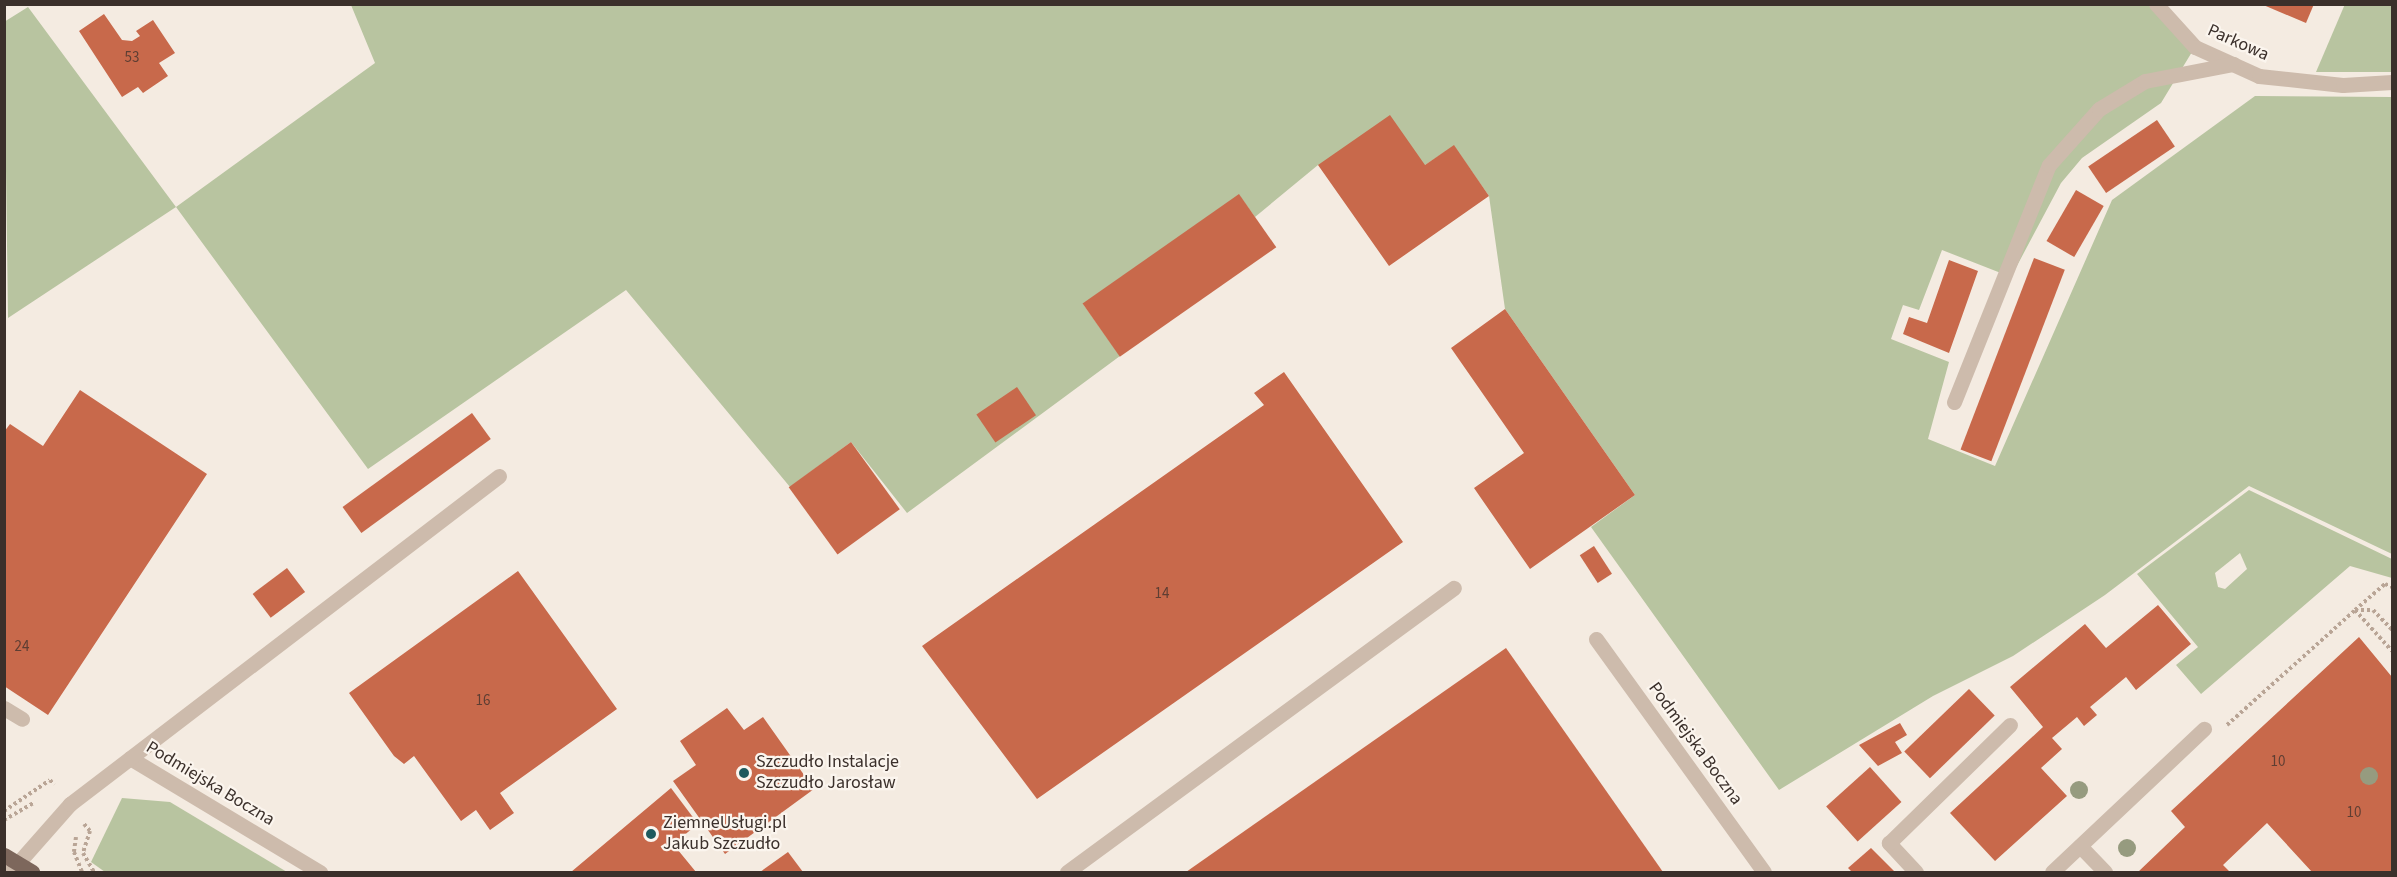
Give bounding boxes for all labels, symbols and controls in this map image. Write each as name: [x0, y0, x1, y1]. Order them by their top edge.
street label: Parkowa: [2204, 20, 2272, 66]
house number: 53: [125, 49, 139, 67]
house number: 14: [1155, 585, 1169, 603]
house number: 24: [15, 638, 29, 656]
street label: Podmiejska Boczna: [1643, 678, 1747, 810]
house number: 16: [476, 692, 490, 710]
street label: Podmiejska Boczna: [142, 737, 278, 831]
place label: Szczudło Instalacje Szczudło Jarosław: [756, 752, 899, 795]
house number: 10: [2271, 753, 2285, 771]
marker: Szczudło Instalacje Szczudło Jarosław: [737, 766, 751, 780]
house number: 10: [2347, 804, 2361, 822]
place label: ZiemneUsługi.pl Jakub Szczudło: [663, 813, 787, 856]
marker: ZiemneUsługi.pl Jakub Szczudło: [644, 827, 658, 841]

